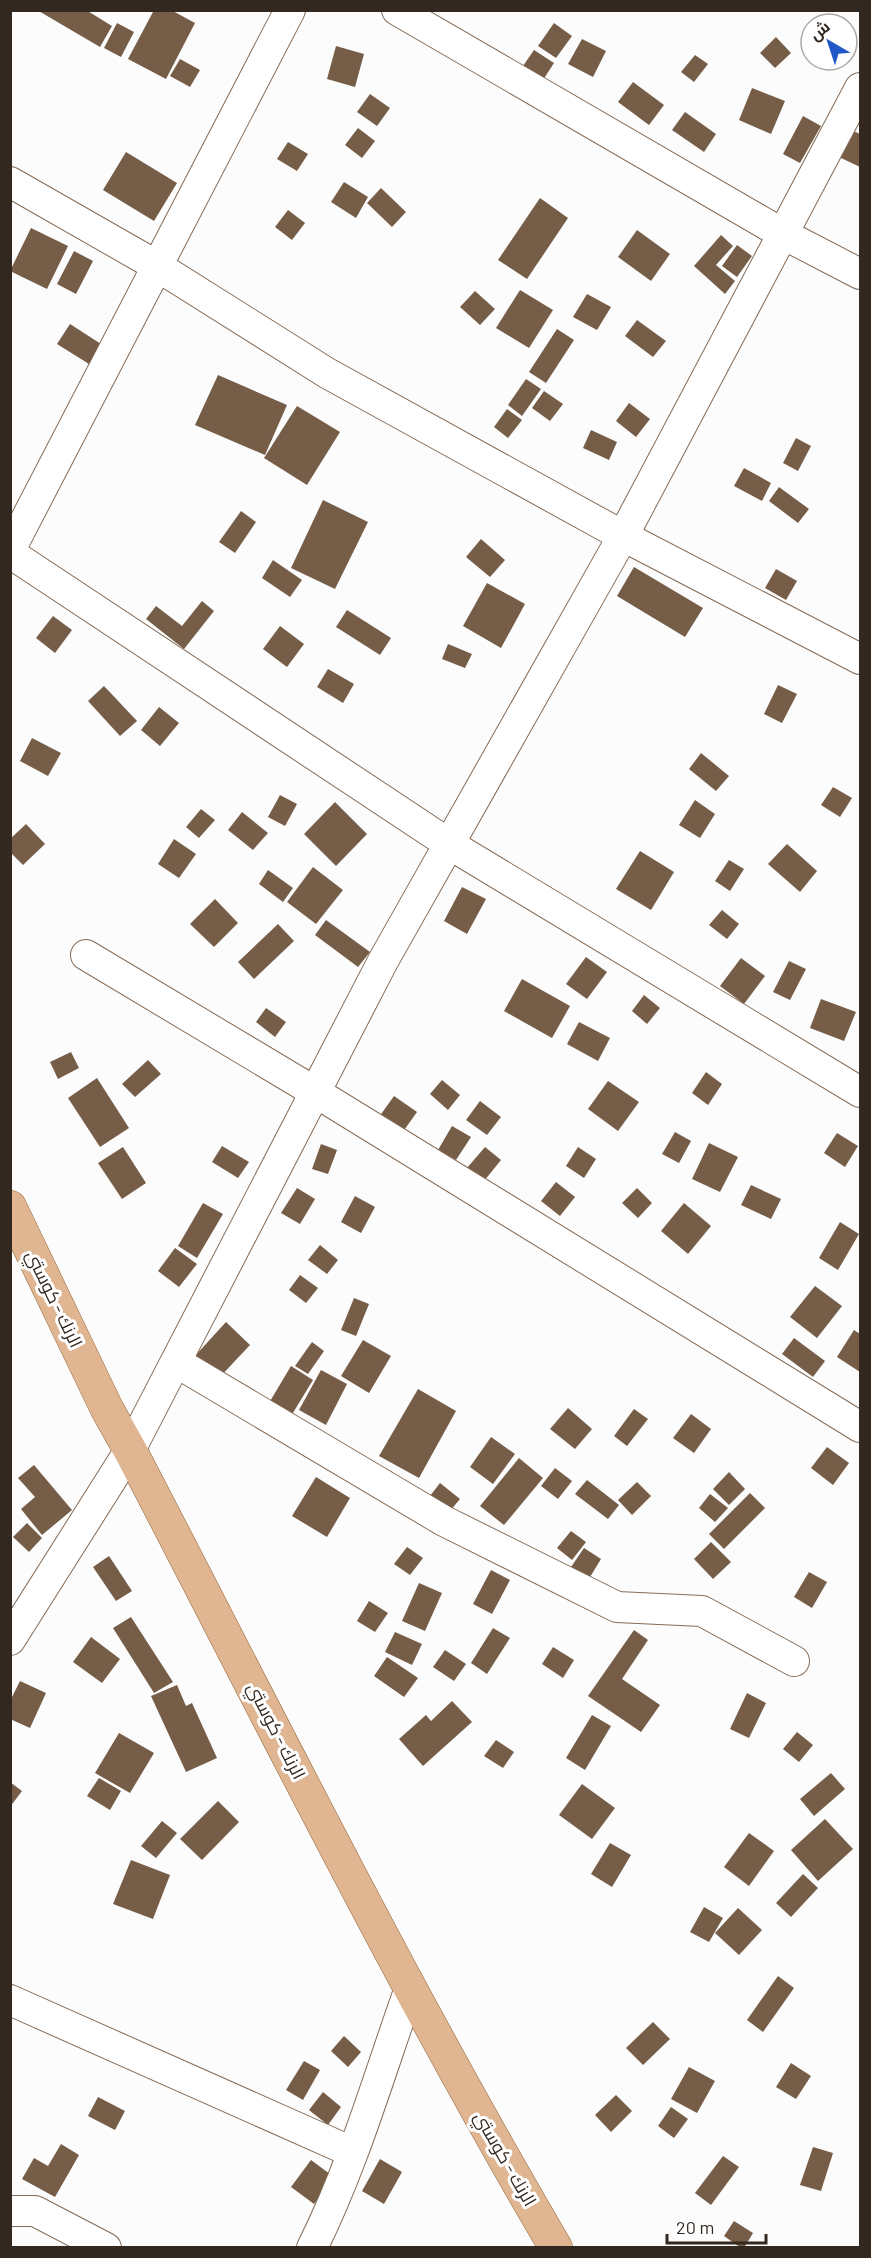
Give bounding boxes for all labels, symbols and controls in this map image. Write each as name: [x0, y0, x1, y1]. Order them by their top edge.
north arrow: [799, 12, 859, 72]
text: ش: [805, 16, 834, 45]
street label: الرنك - كوستي: [18, 1246, 88, 1353]
street label: الرنك - كوستي: [240, 1679, 311, 1784]
street label: الرنك - كوستي: [466, 2107, 542, 2212]
scale bar: [667, 2207, 766, 2245]
text: 20 m: [676, 2216, 714, 2238]

